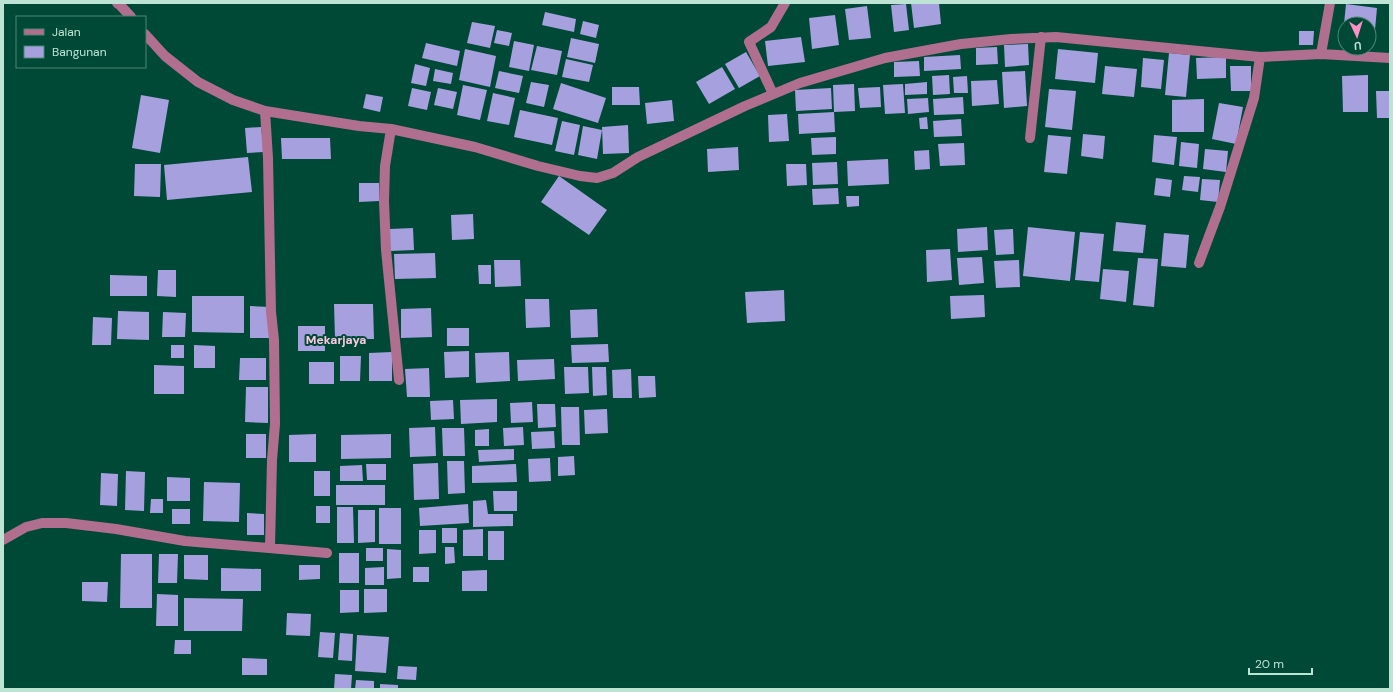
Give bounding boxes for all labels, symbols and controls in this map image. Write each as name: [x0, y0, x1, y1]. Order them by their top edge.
legend: [16, 16, 146, 68]
north arrow: [1337, 16, 1377, 56]
text: Jalan: [52, 24, 81, 40]
text: U: [1353, 39, 1362, 53]
text: Bangunan: [52, 44, 107, 60]
district label: Mekarjaya: [306, 332, 366, 348]
scale bar: [1249, 650, 1312, 676]
text: 20 m: [1255, 656, 1284, 672]

